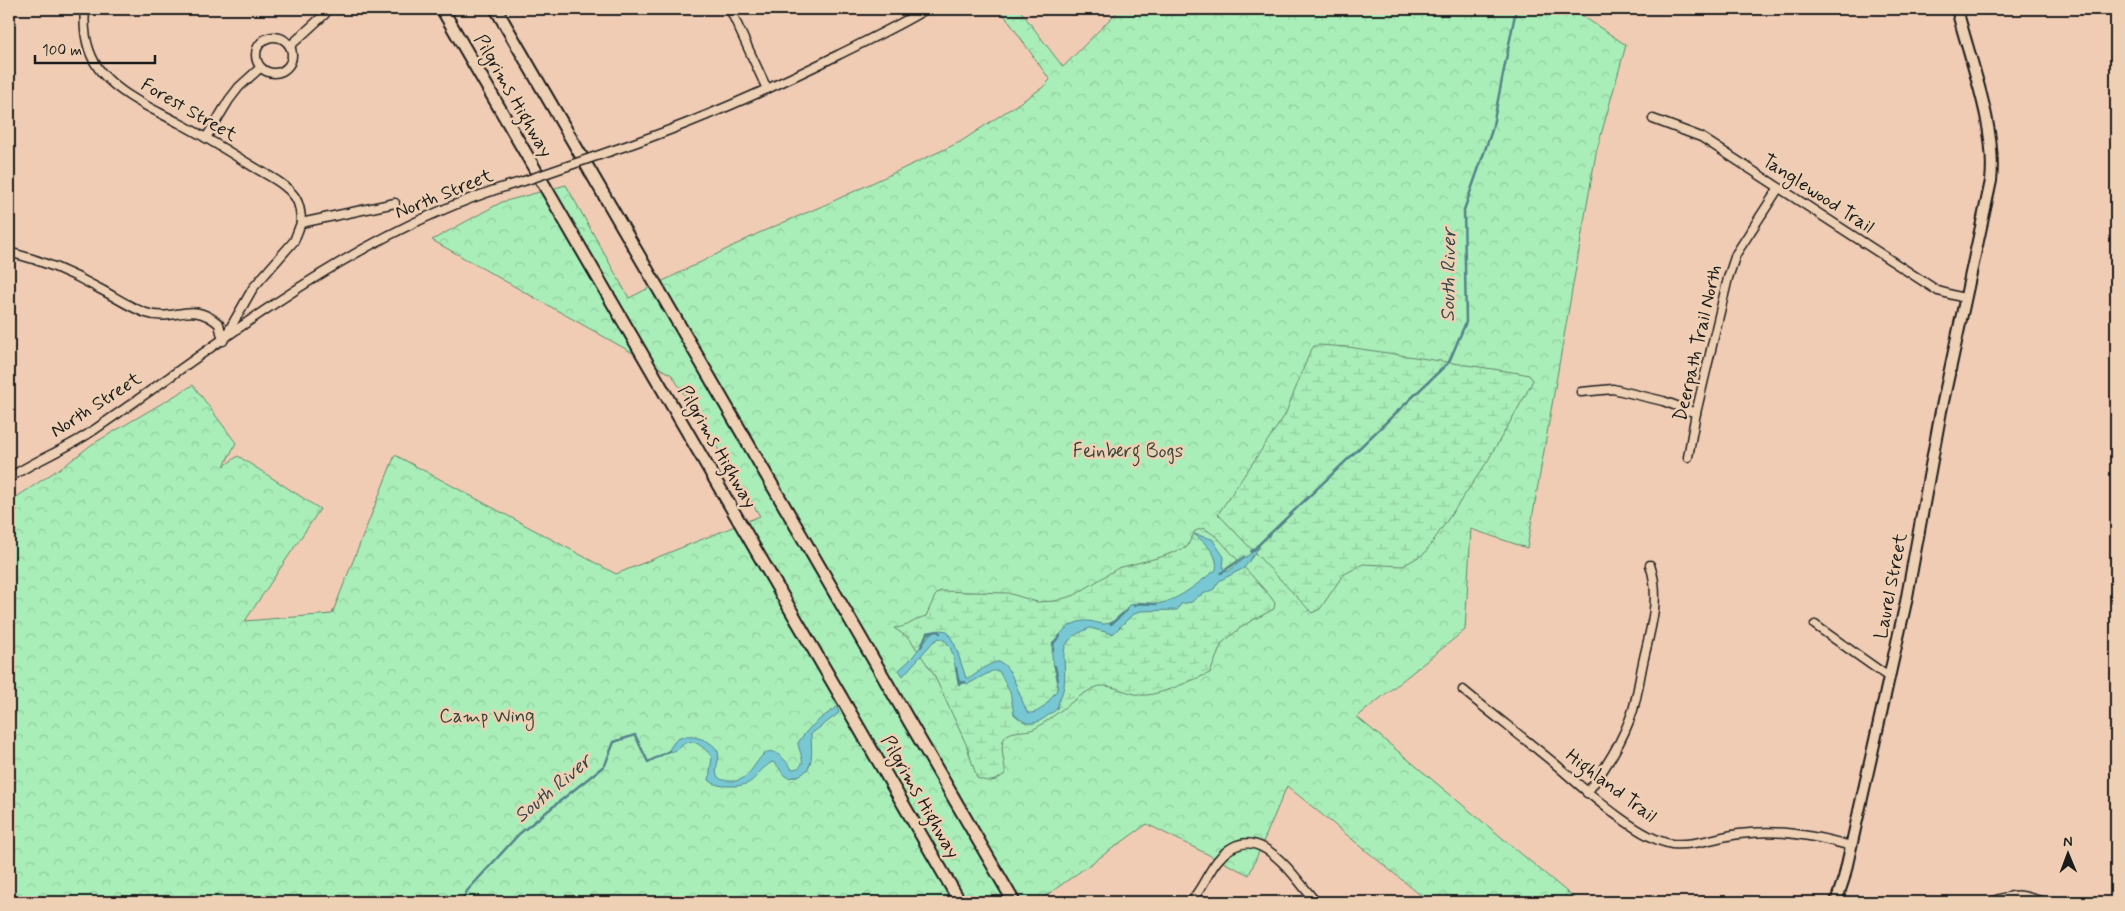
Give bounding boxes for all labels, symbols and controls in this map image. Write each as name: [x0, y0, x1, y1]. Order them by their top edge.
street label: Pilgrims Highway: [465, 30, 558, 164]
scale bar: [35, 32, 155, 64]
text: 100 m: [42, 41, 82, 61]
street label: Forest Street: [136, 72, 242, 148]
street label: Tanglewood Trail: [1756, 148, 1879, 241]
street label: North Street: [391, 163, 497, 225]
water label: South River: [1435, 226, 1463, 322]
street label: Deerpath Trail North: [1668, 262, 1728, 424]
street label: North Street: [46, 366, 146, 444]
street label: Pilgrims Highway: [669, 381, 762, 515]
park label: Feinberg Bogs: [1073, 439, 1183, 467]
street label: Laurel Street: [1868, 531, 1914, 641]
park label: Camp Wing: [439, 704, 535, 731]
street label: Pilgrims Highway: [872, 731, 965, 865]
street label: Highland Trail: [1558, 743, 1662, 831]
water label: South River: [509, 747, 599, 829]
north arrow: [2042, 828, 2092, 878]
text: N: [2063, 833, 2073, 851]

